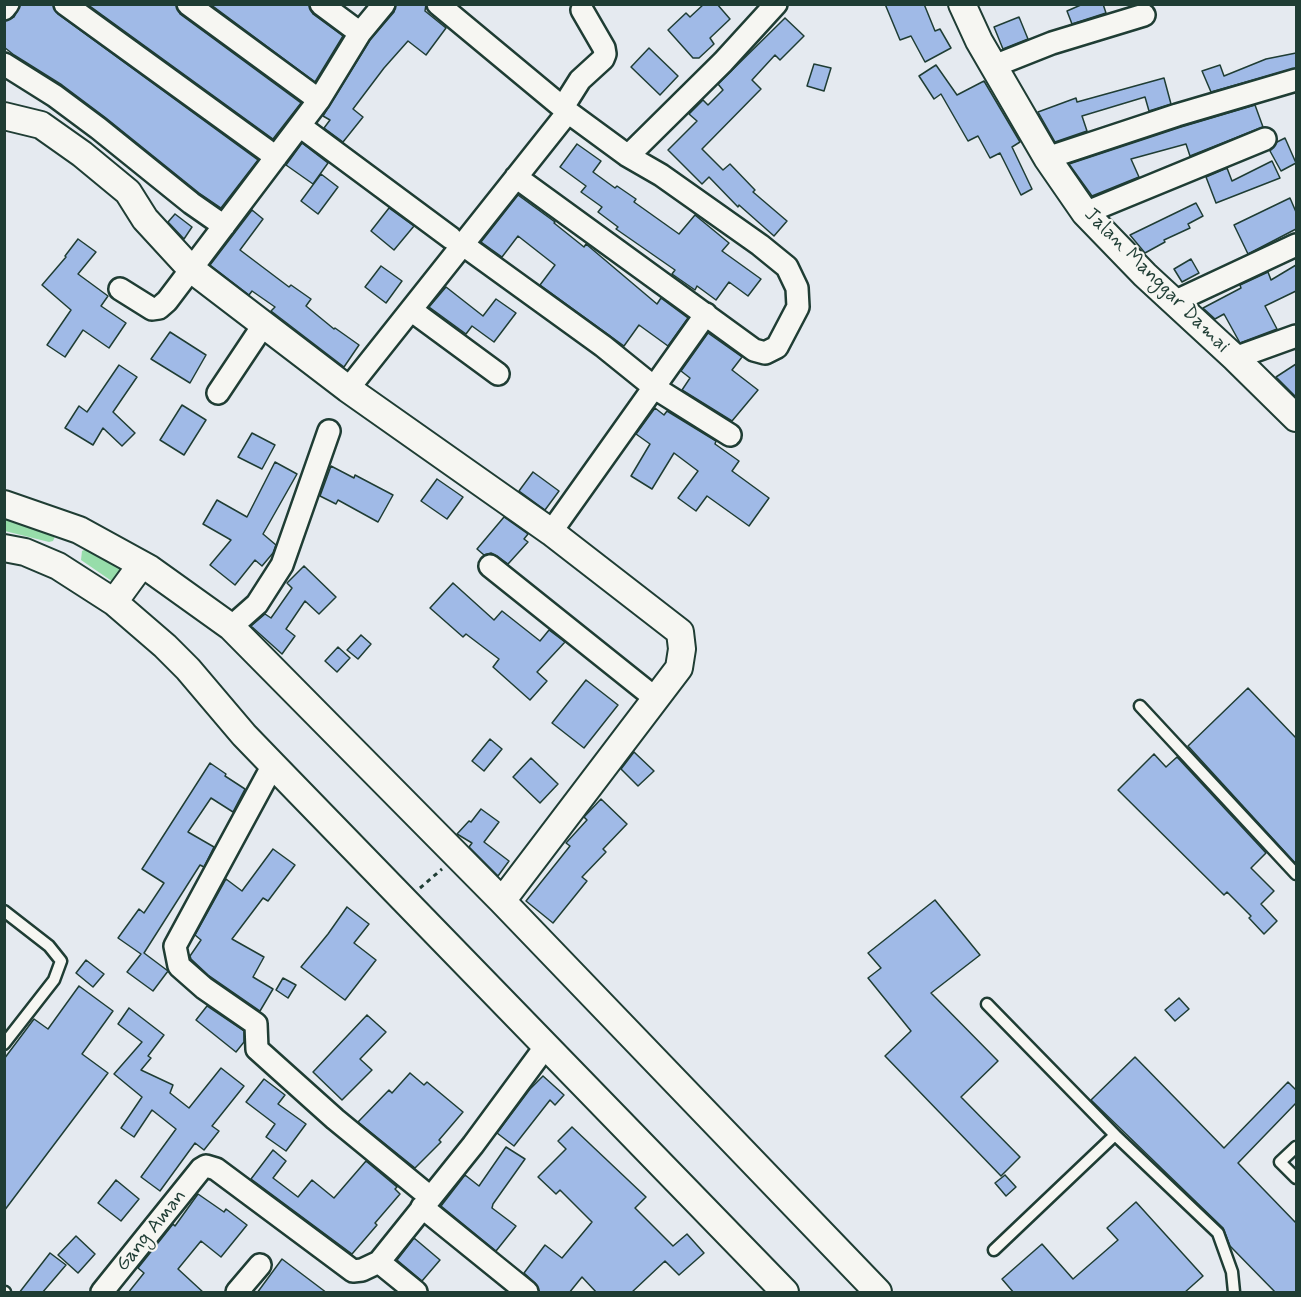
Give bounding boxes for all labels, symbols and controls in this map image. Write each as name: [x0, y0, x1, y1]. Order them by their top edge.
street label: Jalan Manggar Damai: [1078, 203, 1234, 359]
street label: Gang Aman: [112, 1185, 192, 1277]

